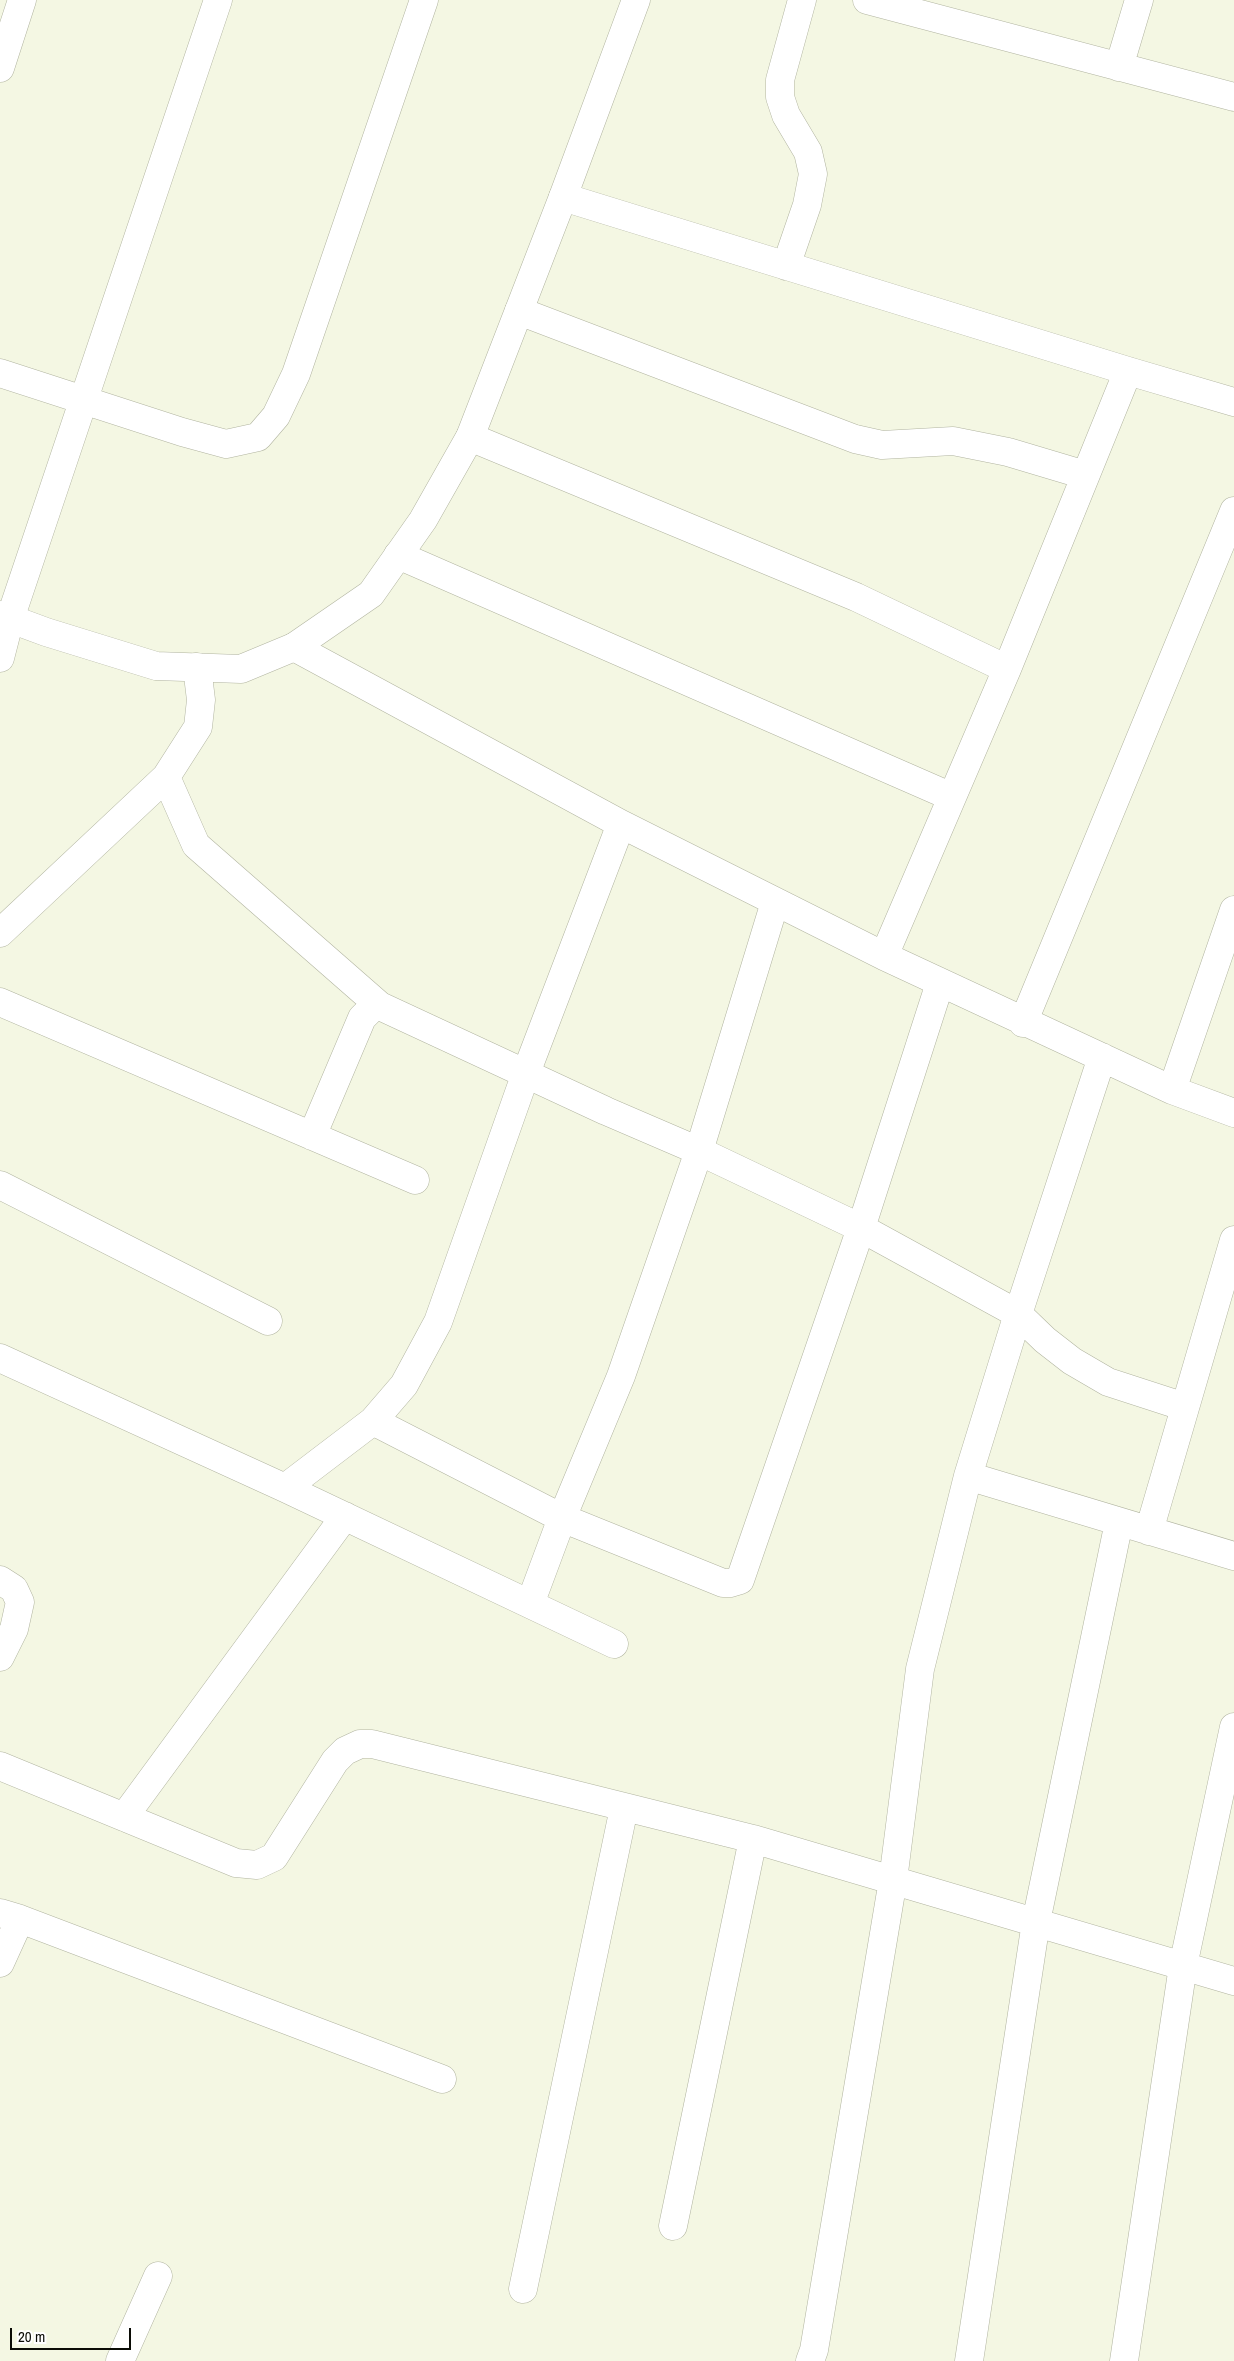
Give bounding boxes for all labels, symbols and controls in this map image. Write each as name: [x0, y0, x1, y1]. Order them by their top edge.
scale bar: [12, 2318, 134, 2350]
text: 20 m: [18, 2326, 45, 2347]

